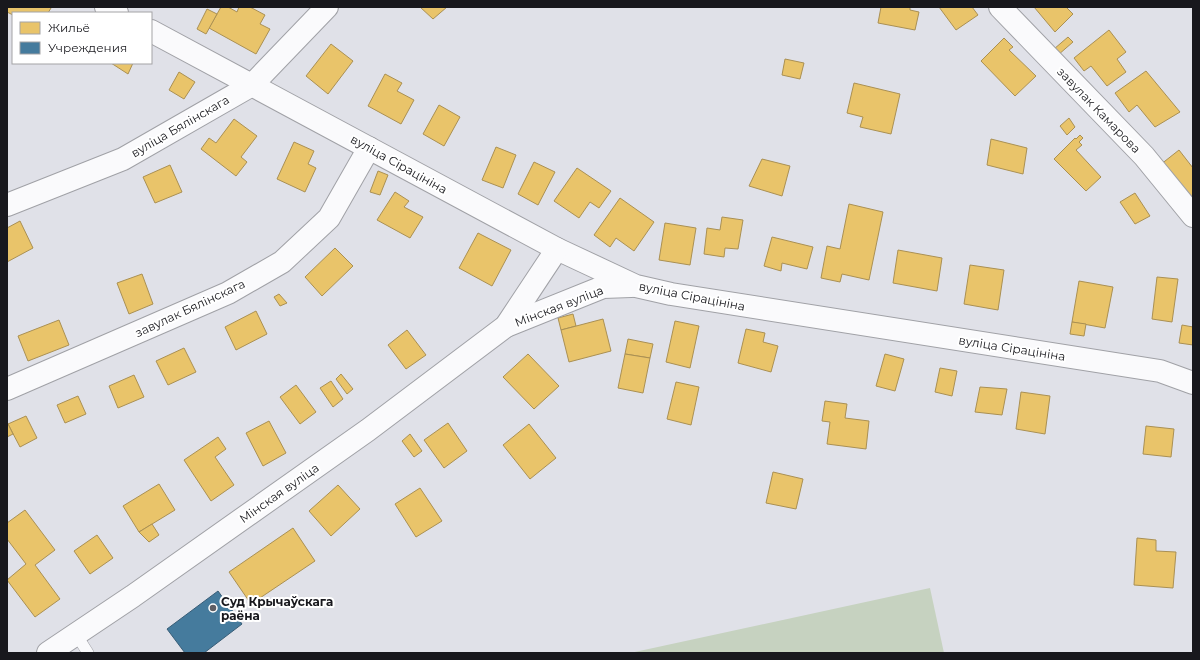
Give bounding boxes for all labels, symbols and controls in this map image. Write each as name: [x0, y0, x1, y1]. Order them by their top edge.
legend: [12, 12, 152, 64]
text: Жильё: [48, 20, 90, 35]
text: Учреждения: [48, 40, 127, 55]
street label: завулак Камарова: [1054, 64, 1144, 156]
street label: вуліца Бялінскага: [128, 92, 232, 160]
street label: вуліца Сірацініна: [348, 131, 450, 197]
street label: завулак Бялінскага: [133, 276, 247, 340]
street label: вуліца Сірацініна: [638, 278, 746, 314]
street label: Мінская вуліца: [513, 282, 605, 330]
street label: вуліца Сірацініна: [958, 332, 1066, 364]
street label: Мінская вуліца: [236, 460, 322, 526]
place label: Суд Крычаўскага раёна: [221, 594, 333, 623]
marker: Суд Крычаўскага раёна: [208, 603, 218, 613]

